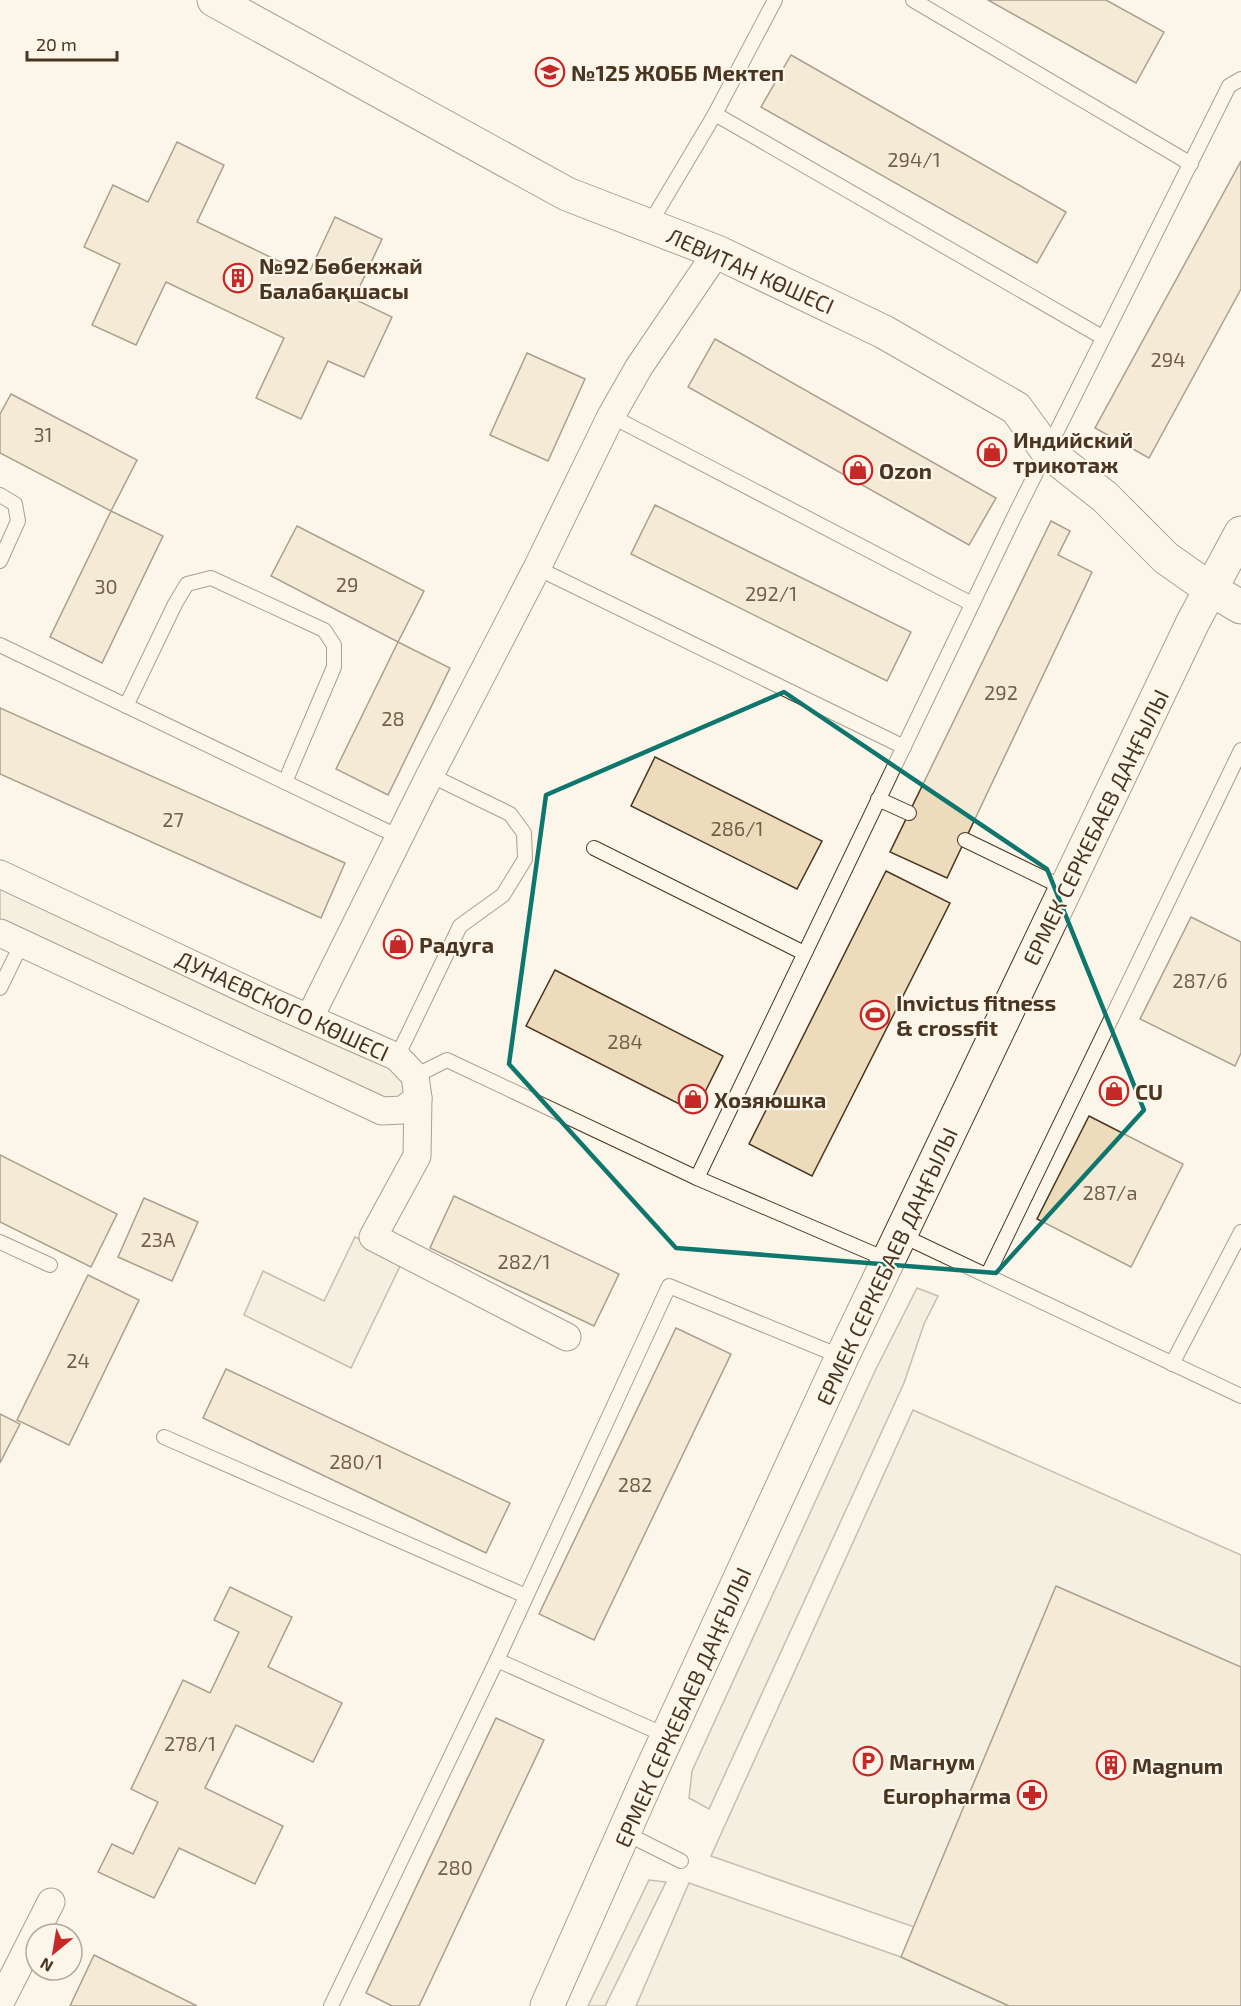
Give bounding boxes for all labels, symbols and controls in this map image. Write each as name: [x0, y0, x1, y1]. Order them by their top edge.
scale bar: [27, 24, 117, 62]
text: 20 m: [36, 33, 77, 55]
school or university icon: №125 ЖОББ Мектеп: [534, 56, 566, 88]
place label: №125 ЖОББ Мектеп: [571, 59, 784, 85]
house number: 294/1: [887, 147, 941, 171]
street label: ЛЕВИТАН КӨШЕСІ: [663, 222, 839, 318]
place label: №92 Бөбекжай Балабақшасы: [259, 252, 423, 303]
building icon: №92 Бөбекжай Балабақшасы: [222, 262, 254, 294]
house number: 294: [1151, 347, 1185, 371]
house number: 31: [33, 422, 53, 446]
place label: Индийский трикотаж: [1013, 426, 1133, 477]
shop icon: Индийский трикотаж: [976, 436, 1008, 468]
shop icon: Ozon: [842, 454, 874, 486]
place label: Ozon: [879, 457, 932, 483]
house number: 29: [336, 572, 358, 596]
house number: 30: [94, 574, 118, 598]
house number: 292/1: [745, 581, 797, 605]
house number: 292: [984, 680, 1018, 704]
street label: ЕРМЕК СЕРКЕБАЕВ ДАҢҒЫЛЫ: [1017, 685, 1173, 969]
house number: 28: [381, 706, 405, 730]
house number: 27: [162, 807, 184, 831]
house number: 286/1: [710, 816, 764, 840]
shop icon: Радуга: [382, 928, 414, 960]
place label: Радуга: [419, 931, 494, 957]
street label: ДУНАЕВСКОГО КӨШЕСІ: [173, 944, 393, 1066]
house number: 287/б: [1172, 968, 1228, 992]
place label: Invictus fitness & crossfit: [896, 989, 1056, 1040]
sports icon: Invictus fitness & crossfit: [859, 999, 891, 1031]
house number: 284: [607, 1029, 643, 1053]
shop icon: CU: [1098, 1075, 1130, 1107]
place label: CU: [1135, 1078, 1163, 1104]
shop icon: Хозяюшка: [677, 1083, 709, 1115]
place label: Хозяюшка: [714, 1086, 826, 1112]
street label: ЕРМЕК СЕРКЕБАЕВ ДАҢҒЫЛЫ: [810, 1123, 962, 1409]
house number: 287/а: [1083, 1180, 1138, 1204]
house number: 23А: [141, 1227, 176, 1251]
house number: 282/1: [498, 1249, 550, 1273]
house number: 24: [66, 1348, 90, 1372]
house number: 280/1: [329, 1449, 383, 1473]
house number: 282: [618, 1472, 652, 1496]
street label: ЕРМЕК СЕРКЕБАЕВ ДАҢҒЫЛЫ: [608, 1563, 756, 1851]
house number: 278/1: [164, 1731, 216, 1755]
parking icon: Магнум: [852, 1745, 884, 1777]
place label: Магнум: [889, 1748, 975, 1774]
building icon: Magnum: [1095, 1749, 1127, 1781]
place label: Magnum: [1132, 1752, 1223, 1778]
pharmacy icon: Europharma: [1016, 1779, 1048, 1811]
place label: Europharma: [883, 1782, 1011, 1808]
house number: 280: [437, 1855, 473, 1879]
north arrow: [24, 1922, 84, 1982]
text: N: [36, 1954, 56, 1977]

